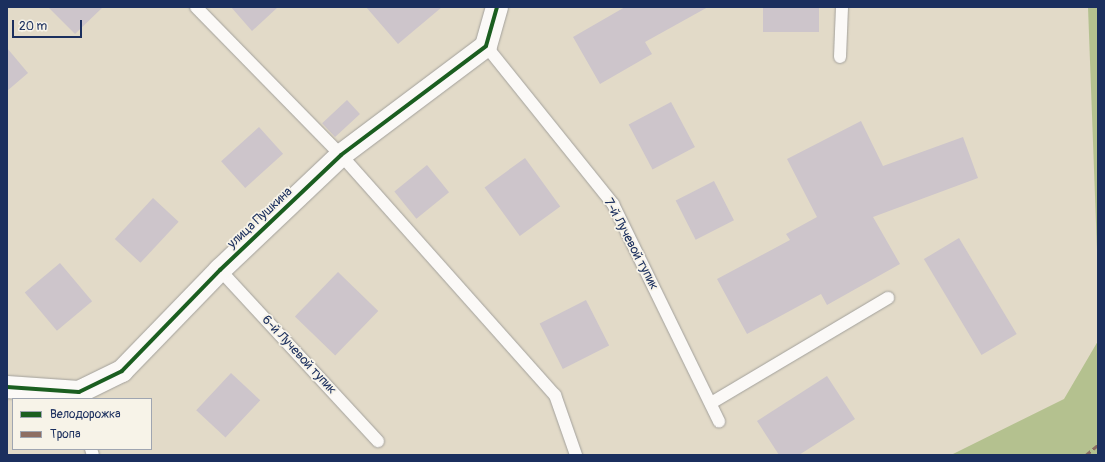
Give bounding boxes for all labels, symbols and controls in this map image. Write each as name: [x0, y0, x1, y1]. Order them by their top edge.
scale bar: [14, 12, 84, 38]
text: 20 m: [19, 19, 47, 34]
street label: улица Пушкина: [224, 184, 296, 252]
street label: 7-й Лучевой тупик: [600, 196, 662, 292]
street label: 6-й Лучевой тупик: [258, 312, 340, 398]
legend: [12, 398, 152, 450]
text: Велодорожка: [50, 407, 121, 422]
text: Тропа: [50, 427, 80, 442]

